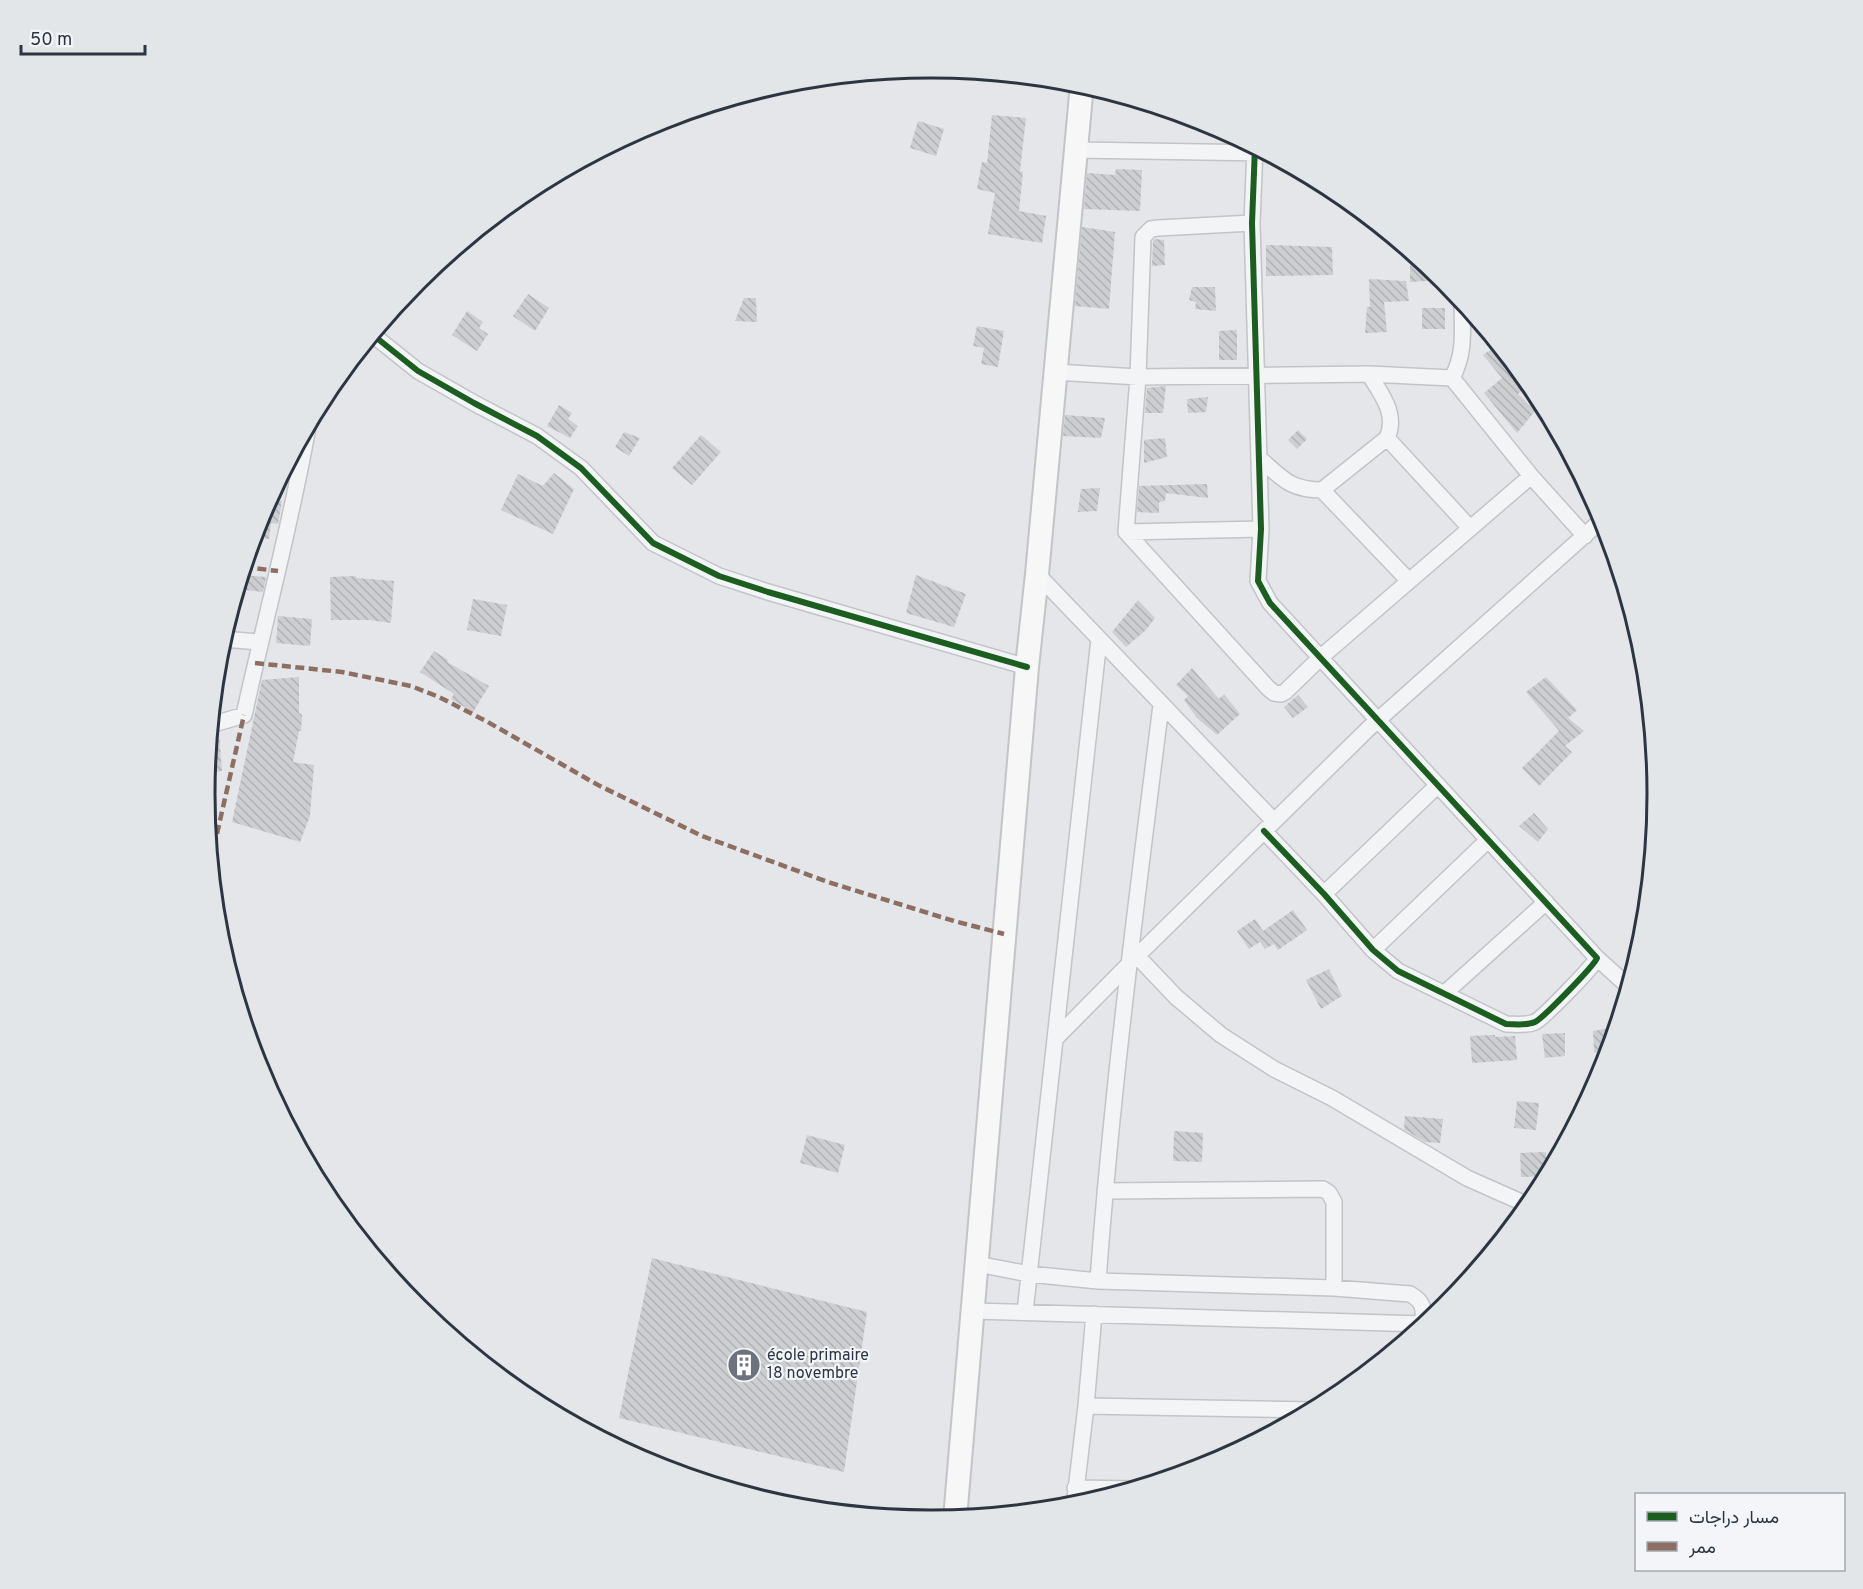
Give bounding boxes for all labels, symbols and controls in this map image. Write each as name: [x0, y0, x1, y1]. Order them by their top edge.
scale bar: [21, 18, 146, 56]
text: 50 m: [30, 29, 72, 52]
place label: école primaire 18 novembre: [767, 1346, 869, 1384]
building icon: école primaire 18 novembre: [726, 1347, 762, 1383]
legend: [1635, 1493, 1845, 1571]
text: مسار دراجات: [1689, 1507, 1779, 1530]
text: ممر: [1688, 1537, 1716, 1560]

